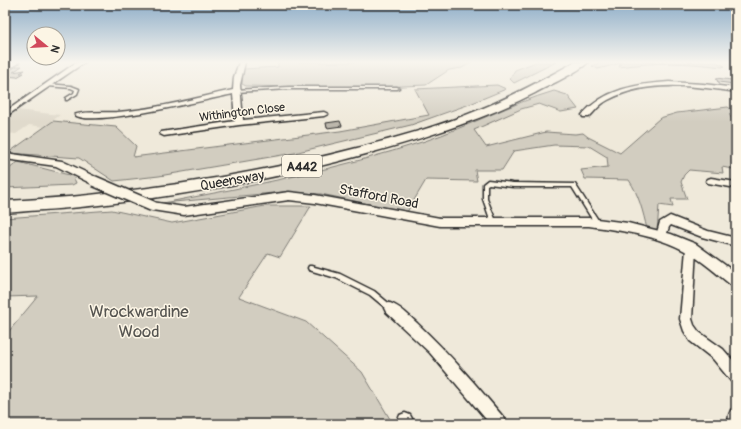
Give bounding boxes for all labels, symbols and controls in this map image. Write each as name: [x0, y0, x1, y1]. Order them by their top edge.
north arrow: [26, 26, 66, 66]
text: N: [48, 43, 62, 55]
street label: Withington Close: [198, 100, 286, 125]
road number: A442: [282, 155, 322, 177]
street label: Queensway: [199, 166, 266, 195]
street label: Stafford Road: [338, 180, 420, 213]
park label: Wrockwardine Wood: [89, 301, 189, 342]

